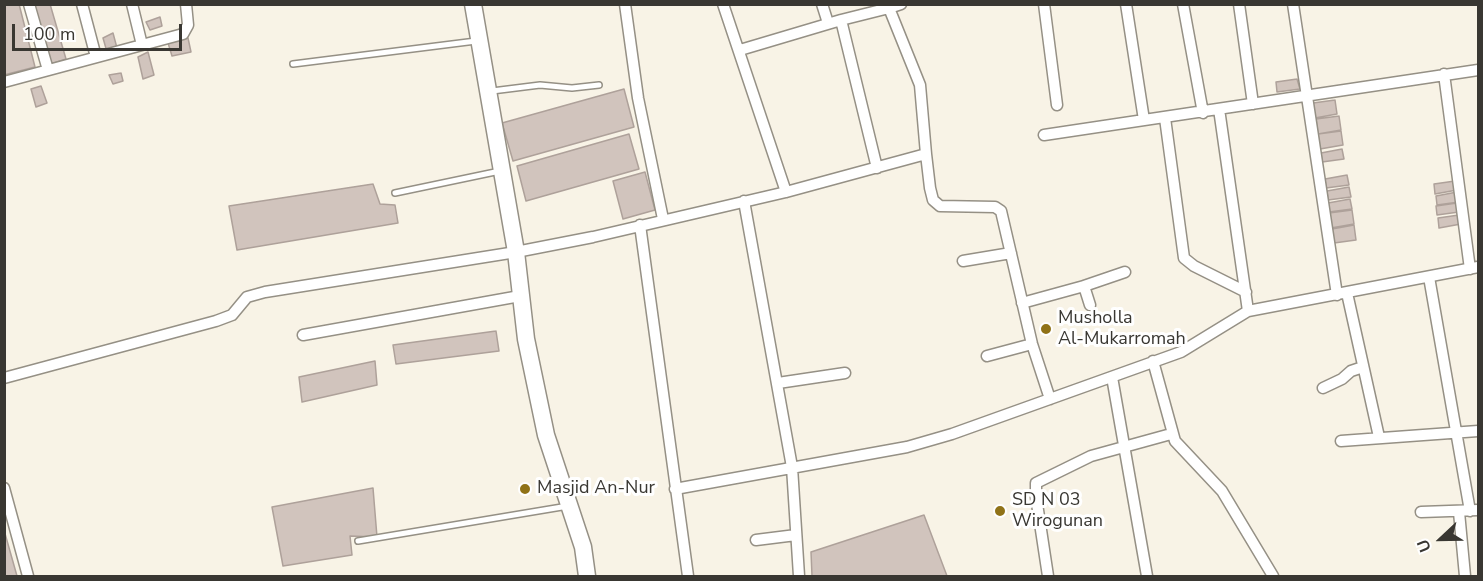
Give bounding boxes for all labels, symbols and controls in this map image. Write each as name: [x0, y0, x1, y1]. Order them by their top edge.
scale bar: [15, 12, 184, 50]
text: 100 m: [23, 22, 75, 46]
place label: Musholla Al-Mukarromah: [1058, 308, 1186, 350]
marker: Musholla Al-Mukarromah: [1039, 322, 1053, 336]
place label: Masjid An-Nur: [537, 478, 655, 500]
marker: Masjid An-Nur: [518, 482, 532, 496]
place label: SD N 03 Wirogunan: [1012, 490, 1103, 532]
marker: SD N 03 Wirogunan: [993, 504, 1007, 518]
north arrow: [1411, 509, 1471, 569]
text: U: [1412, 536, 1437, 555]

